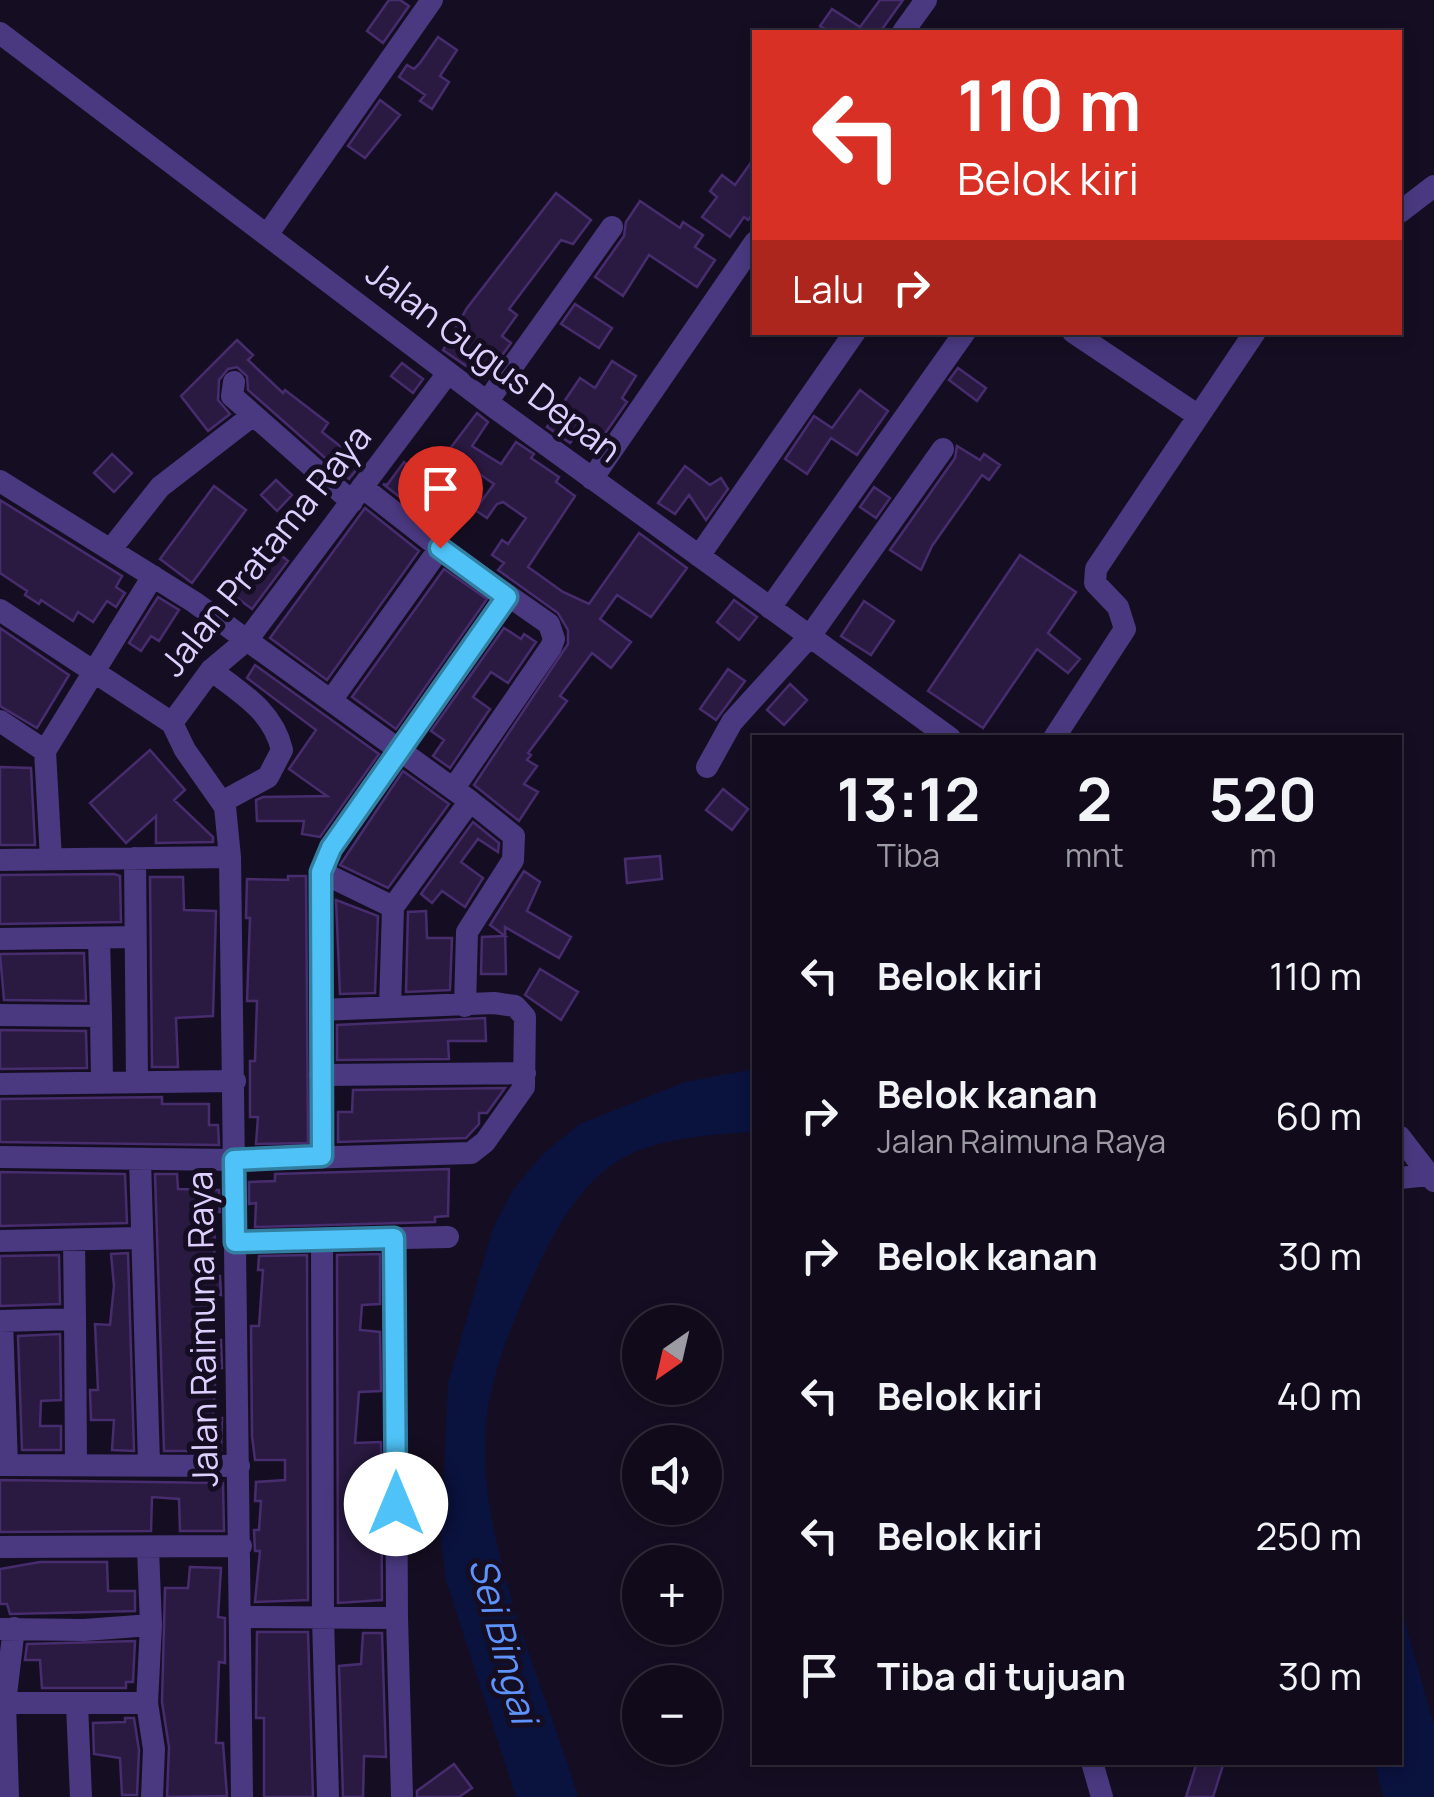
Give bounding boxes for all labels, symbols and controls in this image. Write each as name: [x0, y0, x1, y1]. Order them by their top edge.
text: 110 m: [957, 56, 1141, 152]
icon: left: [792, 70, 922, 200]
text: Belok kiri: [957, 147, 1139, 209]
street label: Jalan Gugus Depan: [357, 249, 631, 473]
icon: right: [884, 260, 939, 315]
text: Lalu: [792, 262, 864, 314]
street label: Jalan Pratama Raya: [149, 414, 381, 686]
pin: [398, 446, 483, 549]
icon: arrive: [413, 461, 468, 516]
text: 13:12: [837, 757, 980, 839]
text: 2: [1077, 757, 1112, 839]
text: 520: [1209, 757, 1317, 839]
text: Tiba: [877, 833, 940, 877]
text: mnt: [1065, 833, 1124, 877]
text: m: [1249, 833, 1277, 877]
icon: left: [792, 948, 847, 1003]
text: Belok kiri: [877, 949, 1043, 1001]
text: 110 m: [1269, 949, 1362, 1001]
text: Belok kanan: [877, 1067, 1098, 1119]
icon: right: [792, 1088, 847, 1143]
text: 60 m: [1275, 1089, 1362, 1141]
text: Jalan Raimuna Raya: [877, 1119, 1166, 1163]
street label: Jalan Raimuna Raya: [175, 1171, 229, 1487]
icon: right: [792, 1228, 847, 1283]
text: Belok kanan: [877, 1229, 1098, 1281]
text: 30 m: [1278, 1229, 1362, 1281]
north arrow: [622, 1305, 722, 1405]
map controls: [622, 1305, 722, 1765]
icon: left: [792, 1368, 847, 1423]
text: Belok kiri: [877, 1369, 1043, 1421]
text: 40 m: [1277, 1369, 1362, 1421]
button: sound: [622, 1425, 722, 1525]
position arrow: [344, 1452, 448, 1556]
icon: left: [792, 1508, 847, 1563]
text: Belok kiri: [877, 1509, 1043, 1561]
text: 250 m: [1255, 1509, 1362, 1561]
button: +: [622, 1545, 722, 1645]
water label: Sei Bingai: [458, 1551, 553, 1732]
icon: arrive: [792, 1648, 847, 1703]
text: Tiba di tujuan: [877, 1649, 1126, 1701]
text: 30 m: [1278, 1649, 1362, 1701]
button: −: [622, 1665, 722, 1765]

